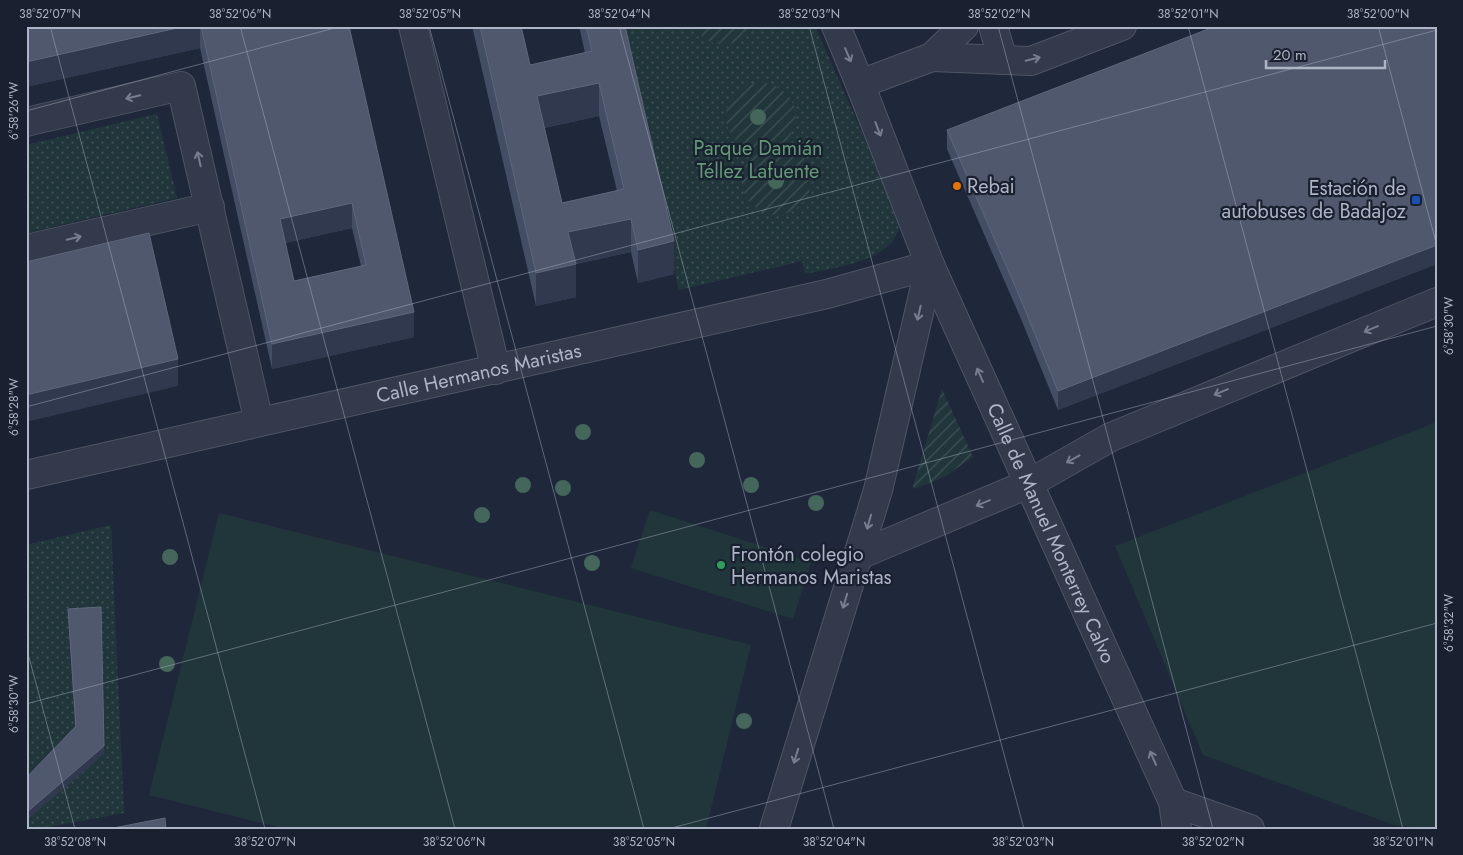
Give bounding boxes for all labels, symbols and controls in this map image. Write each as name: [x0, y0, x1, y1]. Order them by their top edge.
text: 38°52'07"N: [19, 5, 81, 23]
text: 38°52'06"N: [209, 5, 271, 23]
text: 38°52'05"N: [399, 5, 461, 23]
text: 38°52'04"N: [588, 5, 650, 23]
text: 38°52'03"N: [778, 5, 840, 23]
text: 38°52'02"N: [968, 5, 1030, 23]
text: 38°52'01"N: [1158, 5, 1218, 23]
text: 38°52'00"N: [1347, 5, 1409, 23]
scale bar: [1266, 38, 1384, 70]
text: 20 m: [1273, 44, 1307, 66]
one-way arrow: [844, 47, 854, 62]
one-way arrow: [1025, 53, 1041, 63]
text: 6°58'26"W: [5, 82, 23, 140]
one-way arrow: [126, 93, 142, 102]
one-way arrow: [874, 121, 883, 137]
park label: Parque Damián Téllez Lafuente: [694, 134, 822, 186]
one-way arrow: [194, 151, 203, 167]
place label: Rebai: [967, 172, 1015, 201]
place label: Estación de autobuses de Badajoz: [1222, 174, 1406, 226]
marker: Rebai: [951, 180, 963, 192]
marker: Estación de autobuses de Badajoz: [1410, 194, 1422, 206]
one-way arrow: [65, 233, 81, 242]
text: 6°58'30"W: [1440, 297, 1458, 355]
one-way arrow: [914, 304, 923, 320]
one-way arrow: [1364, 325, 1379, 334]
street label: Calle Hermanos Maristas: [373, 336, 584, 410]
one-way arrow: [974, 368, 984, 383]
text: 6°58'28"W: [5, 378, 23, 436]
one-way arrow: [1214, 387, 1229, 397]
street label: Calle de Manuel Monterrey Calvo: [979, 398, 1122, 668]
one-way arrow: [1066, 454, 1081, 464]
one-way arrow: [976, 498, 991, 508]
one-way arrow: [863, 514, 873, 530]
place label: Frontón colegio Hermanos Maristas: [731, 540, 892, 592]
marker: Frontón colegio Hermanos Maristas: [715, 559, 727, 571]
one-way arrow: [840, 593, 849, 608]
text: 6°58'32"W: [1440, 594, 1458, 652]
text: 6°58'30"W: [5, 675, 23, 733]
one-way arrow: [791, 748, 801, 764]
one-way arrow: [1147, 751, 1157, 766]
text: 38°52'08"N: [44, 833, 106, 851]
text: 38°52'07"N: [234, 833, 296, 851]
text: 38°52'06"N: [423, 833, 485, 851]
text: 38°52'05"N: [613, 833, 675, 851]
text: 38°52'04"N: [803, 833, 865, 851]
text: 38°52'03"N: [992, 833, 1054, 851]
text: 38°52'02"N: [1182, 833, 1244, 851]
text: 38°52'01"N: [1373, 833, 1433, 851]

